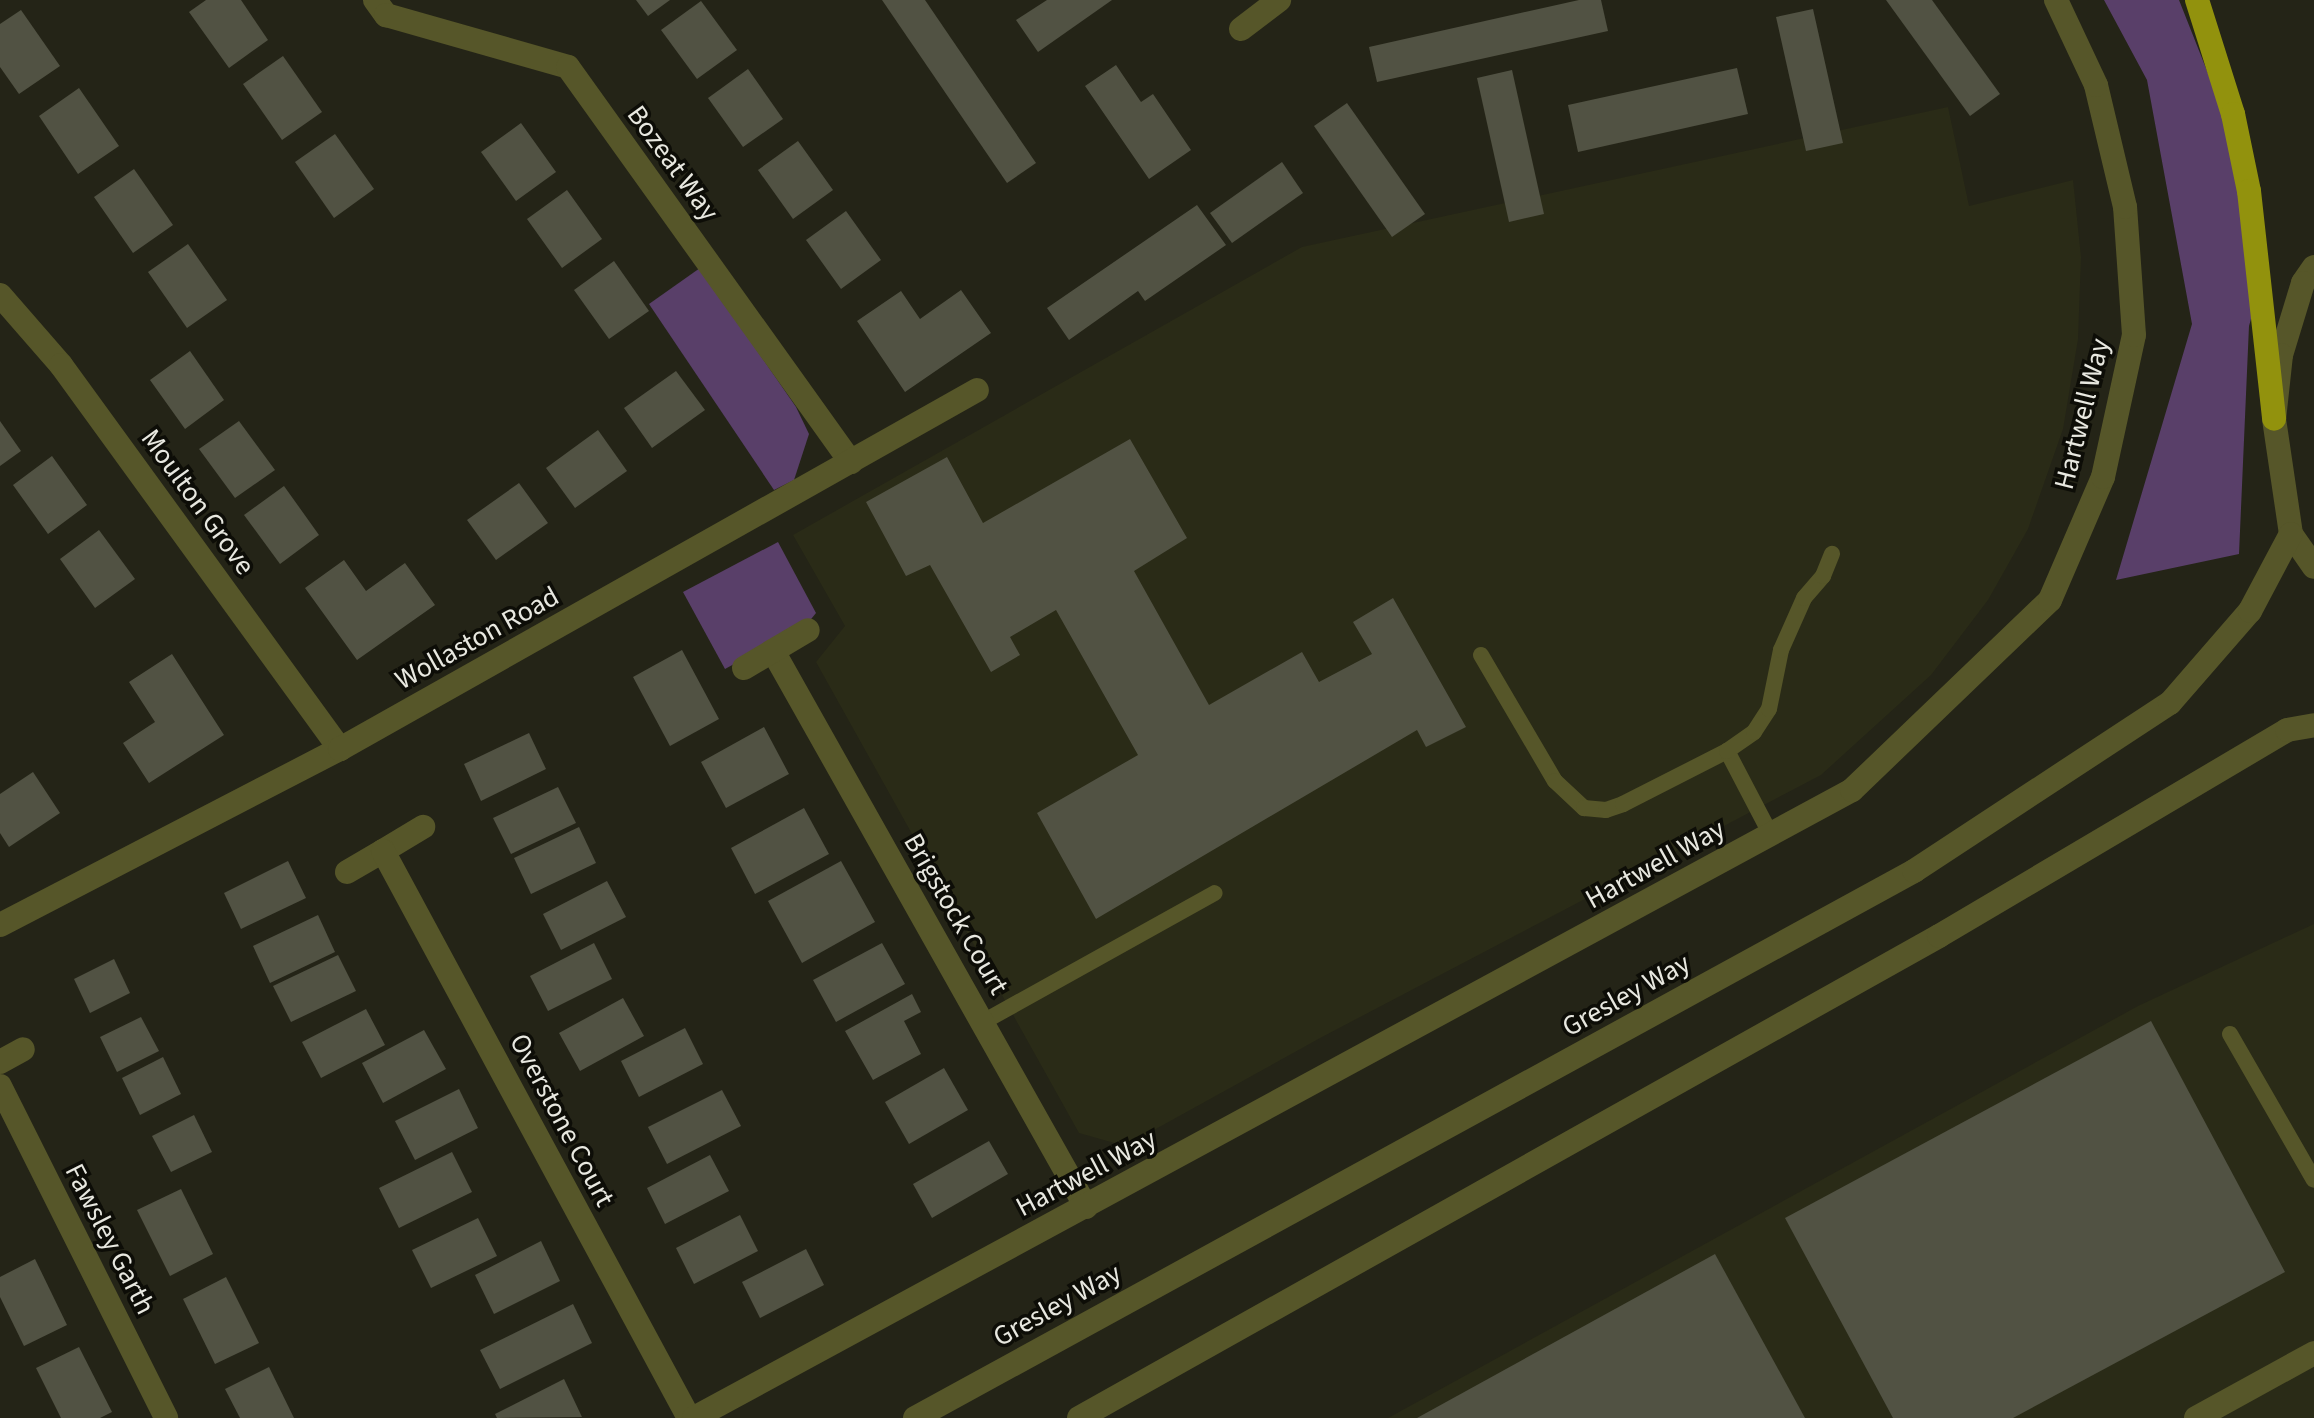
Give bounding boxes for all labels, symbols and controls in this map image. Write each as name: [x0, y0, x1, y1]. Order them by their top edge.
street label: Bozeat Way: [620, 99, 726, 227]
street label: Hartwell Way: [2047, 335, 2117, 493]
street label: Moulton Grove: [134, 423, 262, 581]
street label: Wollaston Road: [389, 579, 565, 697]
street label: Hartwell Way: [1579, 812, 1731, 916]
street label: Brigstock Court: [896, 827, 1016, 1001]
street label: Gresley Way: [1556, 946, 1696, 1044]
street label: Overstone Court: [502, 1028, 622, 1212]
street label: Hartwell Way: [1010, 1122, 1162, 1224]
street label: Fawsley Garth: [58, 1158, 162, 1320]
street label: Gresley Way: [987, 1256, 1127, 1354]

